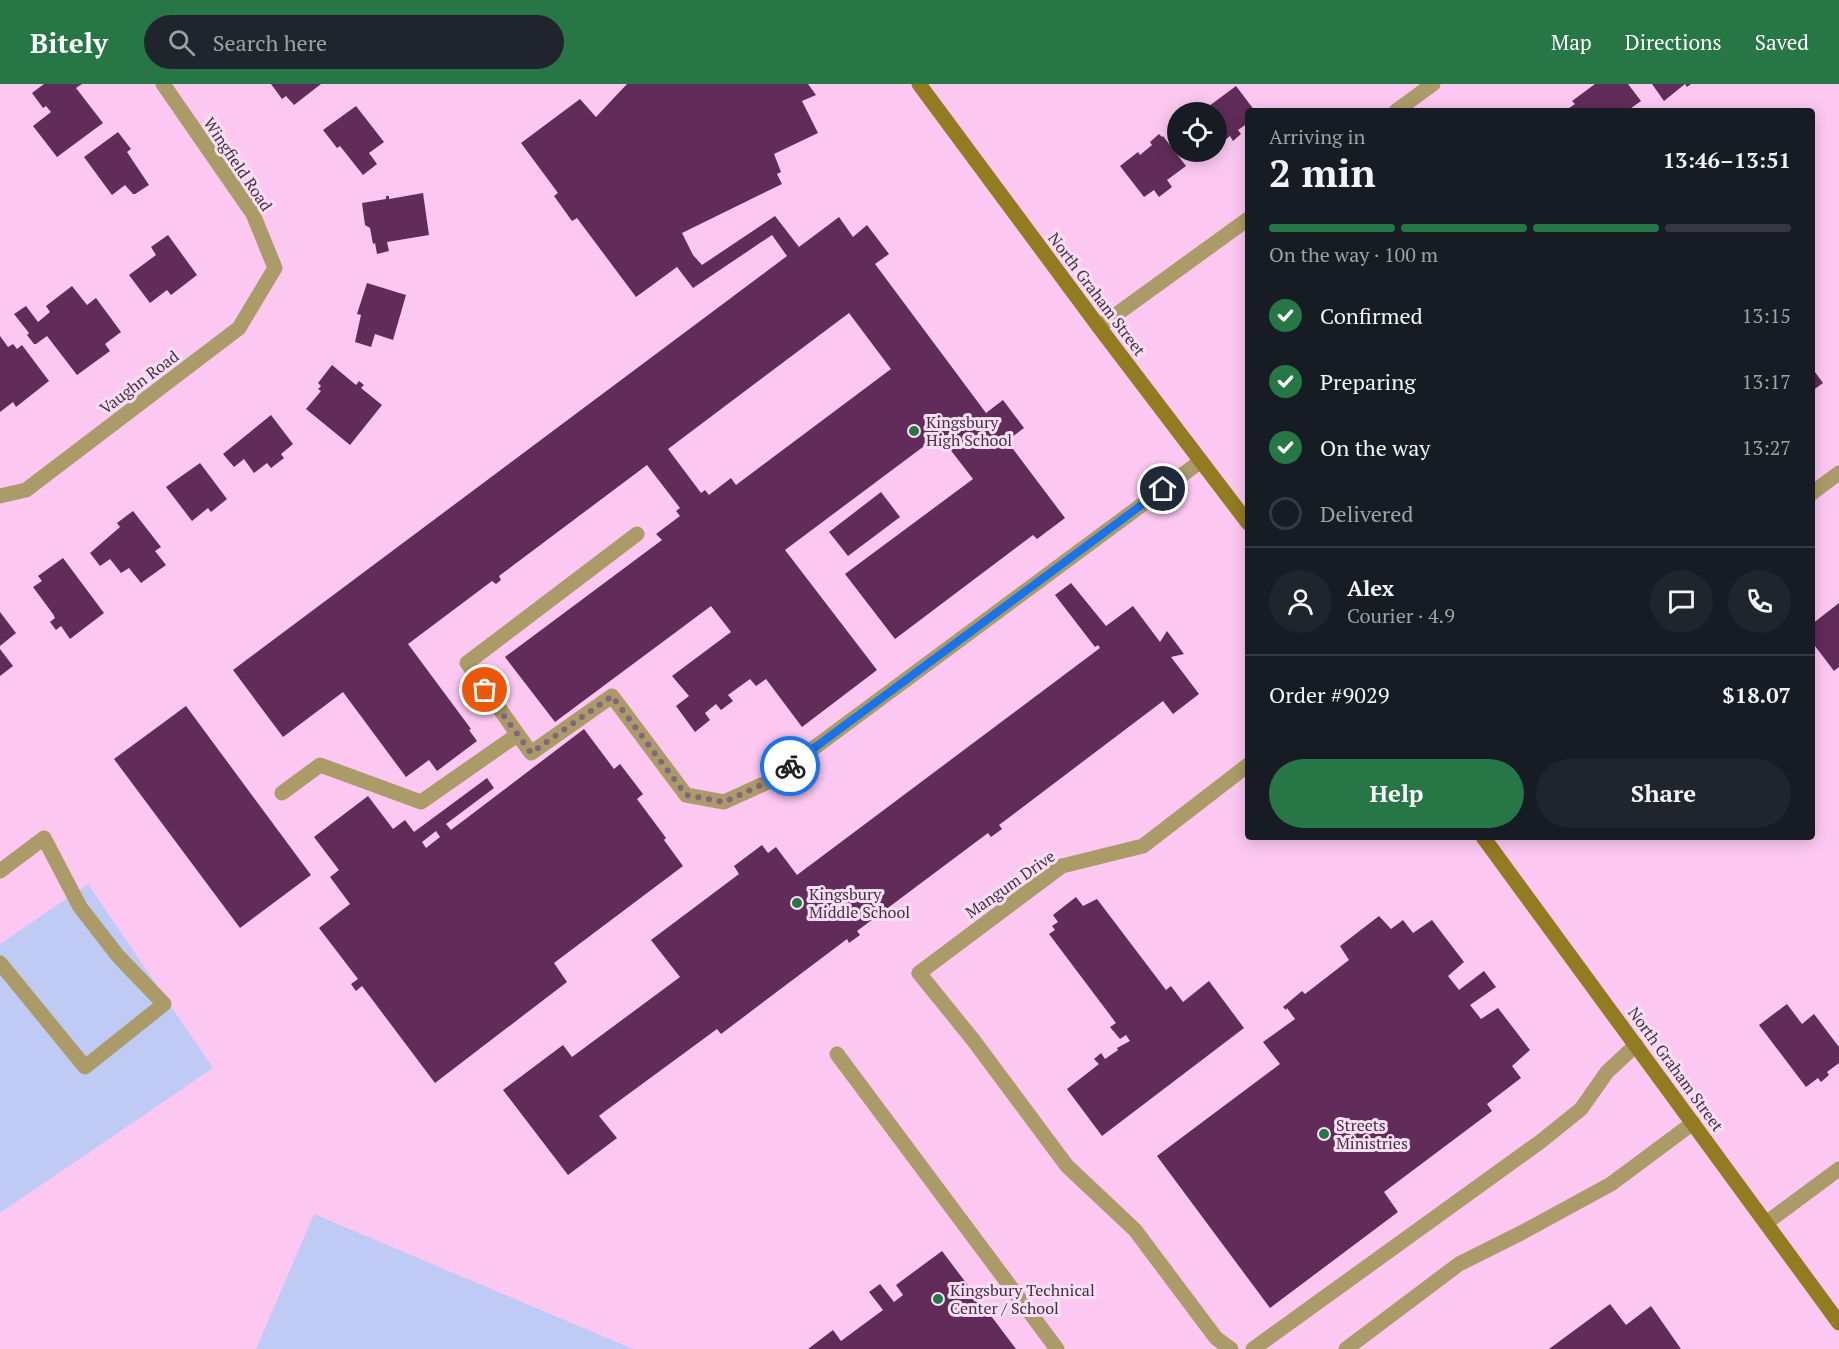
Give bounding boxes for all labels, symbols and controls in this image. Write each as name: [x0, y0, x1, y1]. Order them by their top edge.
search box: [144, 15, 564, 69]
text: Bitely: [30, 24, 108, 61]
icon: search: [165, 26, 198, 59]
text: Search here: [213, 28, 327, 57]
text: Map: [1551, 28, 1592, 56]
text: Directions: [1625, 28, 1722, 56]
text: Saved: [1755, 28, 1809, 56]
map controls: [1167, 102, 1227, 162]
button: locate: [1167, 102, 1227, 162]
street label: Wingfield Road: [199, 113, 278, 215]
text: Arriving in: [1269, 123, 1365, 150]
text: 13:46–13:51: [1663, 145, 1791, 174]
text: 2 min: [1269, 146, 1376, 198]
street label: North Graham Street: [1043, 228, 1151, 360]
text: On the way · 100 m: [1269, 241, 1438, 268]
icon: check: [1269, 299, 1302, 332]
text: Confirmed: [1320, 301, 1423, 330]
text: 13:15: [1742, 302, 1791, 329]
street label: Vaughn Road: [95, 345, 183, 419]
icon: check: [1269, 365, 1302, 398]
text: Preparing: [1320, 367, 1416, 396]
text: 13:17: [1742, 368, 1791, 395]
place label: Kingsbury High School: [926, 411, 1012, 451]
marker: Kingsbury High School: [907, 424, 921, 438]
icon: check: [1269, 431, 1302, 464]
text: On the way: [1320, 433, 1430, 462]
text: 13:27: [1742, 434, 1791, 461]
pin: [1137, 463, 1188, 514]
icon: home: [1146, 472, 1179, 505]
text: Delivered: [1320, 499, 1413, 528]
button: person: [1269, 570, 1332, 633]
button: chat: [1650, 570, 1713, 633]
button: phone: [1728, 570, 1791, 633]
text: Alex: [1347, 573, 1394, 602]
text: Courier · 4.9: [1347, 602, 1455, 629]
pin: [459, 664, 510, 715]
icon: bag: [468, 673, 501, 706]
text: Order #9029: [1269, 680, 1389, 709]
text: $18.07: [1722, 680, 1791, 709]
courier: [760, 736, 820, 796]
icon: bike: [774, 750, 807, 783]
button: Help: [1269, 759, 1524, 828]
button: Share: [1536, 759, 1791, 828]
street label: Mangum Drive: [961, 845, 1059, 923]
place label: Kingsbury Middle School: [809, 883, 910, 923]
marker: Kingsbury Middle School: [790, 896, 804, 910]
street label: North Graham Street: [1623, 1002, 1729, 1136]
place label: Streets Ministries: [1336, 1114, 1408, 1154]
marker: Streets Ministries: [1317, 1127, 1331, 1141]
place label: Kingsbury Technical Center / School: [950, 1279, 1095, 1319]
marker: Kingsbury Technical Center / School: [931, 1292, 945, 1306]

